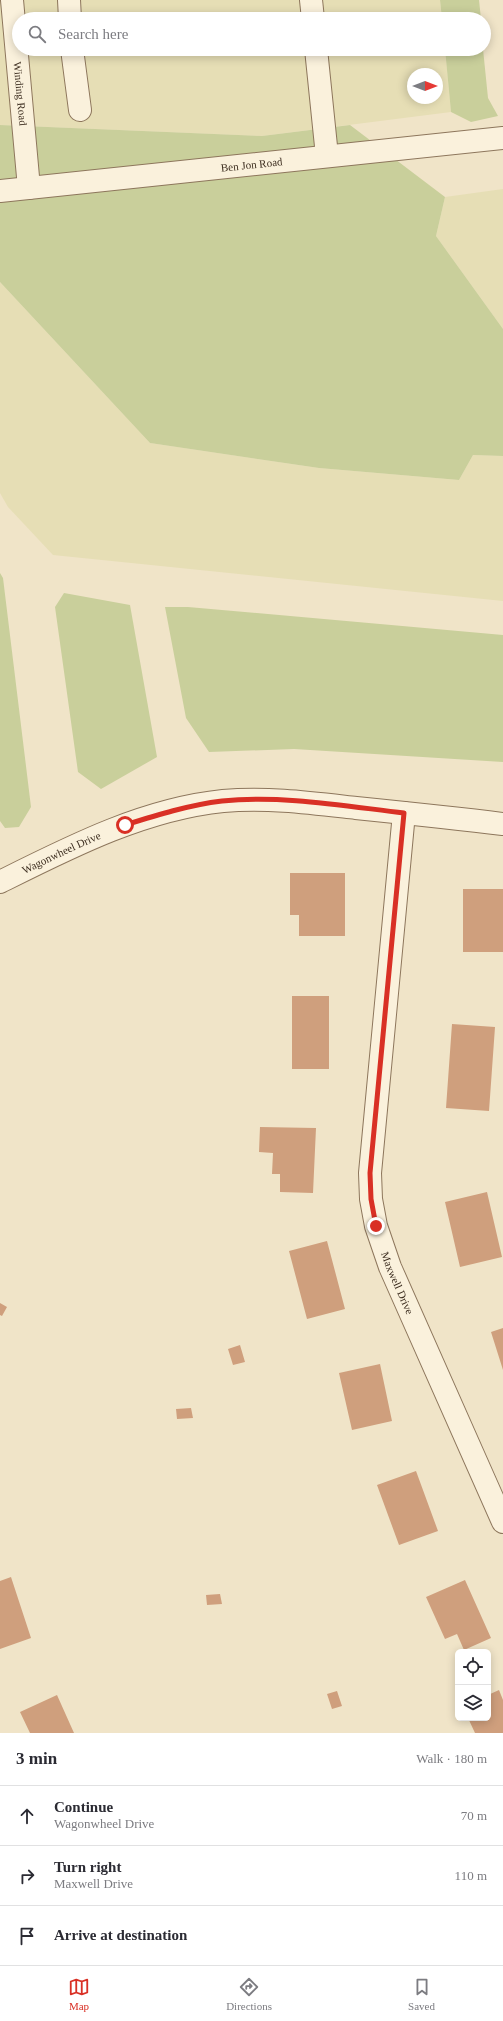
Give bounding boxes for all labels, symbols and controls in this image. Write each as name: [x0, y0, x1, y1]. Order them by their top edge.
search box: [12, 12, 491, 56]
icon: search: [26, 23, 48, 45]
text: Search here: [58, 26, 128, 42]
street label: Winding Road: [12, 61, 29, 127]
north arrow: [407, 68, 443, 104]
street label: Ben Jon Road: [220, 155, 283, 174]
route start: [116, 816, 134, 834]
street label: Wagonwheel Drive: [20, 829, 102, 876]
route end: [367, 1217, 385, 1235]
street label: Maxwell Drive: [379, 1250, 416, 1316]
map controls: [455, 1649, 491, 1721]
button: locate: [455, 1649, 491, 1685]
button: layers: [455, 1685, 491, 1721]
text: 3 min: [16, 1749, 57, 1768]
text: Walk · 180 m: [416, 1751, 487, 1766]
text: Continue: [54, 1799, 113, 1815]
icon: ahead: [16, 1805, 38, 1827]
text: 70 m: [461, 1808, 487, 1823]
text: Wagonwheel Drive: [54, 1816, 154, 1831]
text: Turn right: [54, 1859, 121, 1875]
icon: right: [16, 1865, 38, 1887]
text: 110 m: [455, 1868, 487, 1883]
text: Maxwell Drive: [54, 1876, 133, 1891]
icon: arrive: [16, 1925, 38, 1947]
text: Arrive at destination: [54, 1927, 187, 1943]
tab: Map: [68, 1976, 90, 2012]
tab: Directions: [226, 1976, 272, 2012]
tab: Saved: [408, 1976, 435, 2012]

